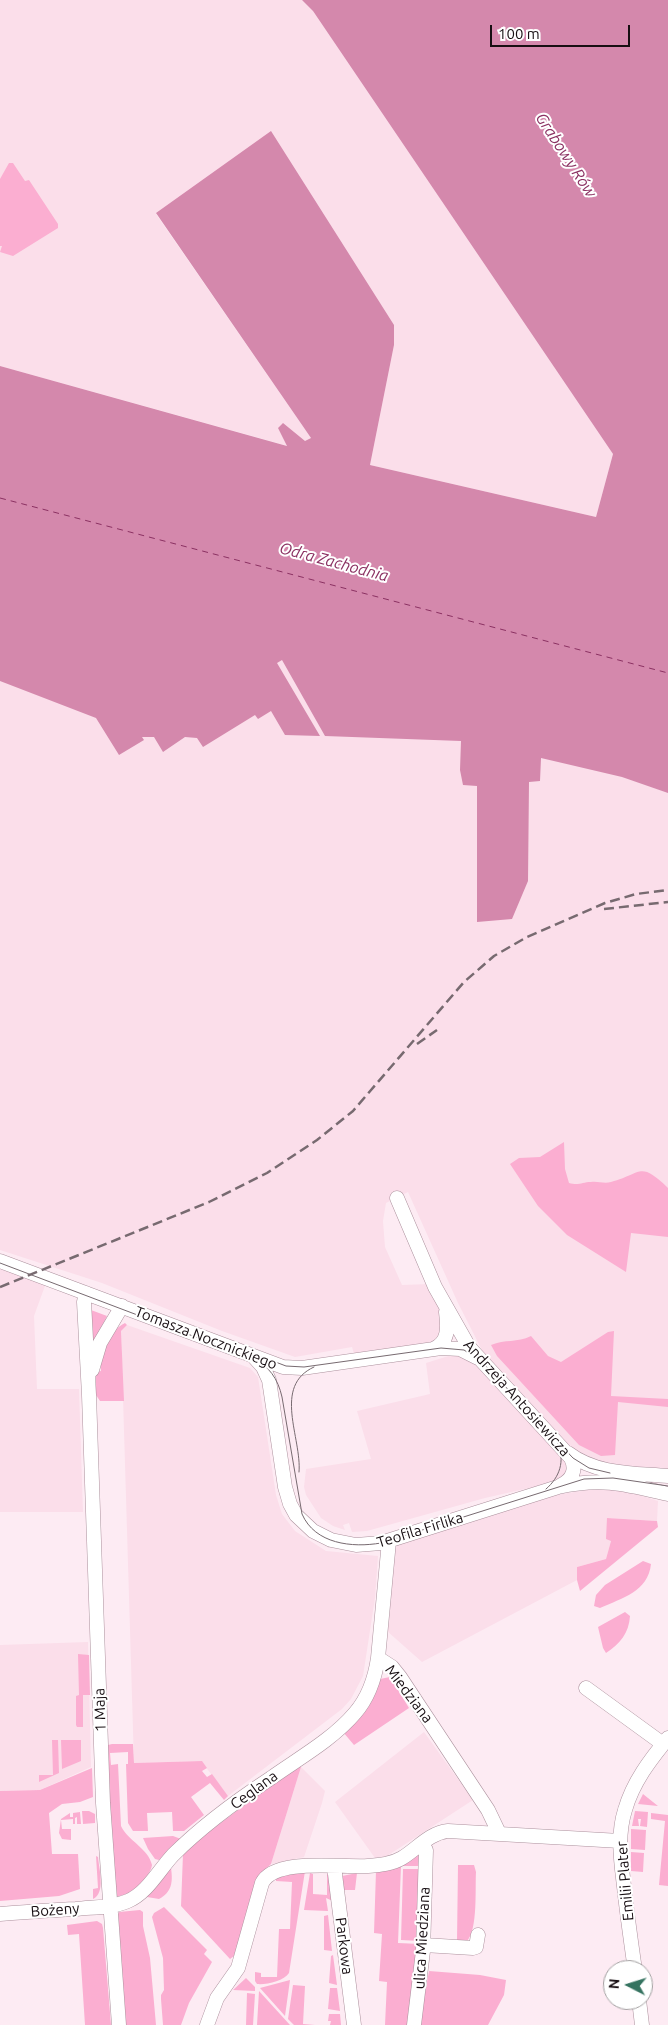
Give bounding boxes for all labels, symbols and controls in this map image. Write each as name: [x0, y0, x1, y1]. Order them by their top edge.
scale bar: [493, 15, 633, 47]
text: 100 m: [498, 25, 540, 42]
water label: Grabowy Rów: [531, 109, 601, 201]
water label: Odra Zachodnia: [277, 538, 391, 586]
street label: Tomasza Nocznickiego: [132, 1303, 280, 1373]
street label: Andrzeja Antosiewicza: [460, 1336, 574, 1460]
street label: Teofila Firlika: [375, 1508, 465, 1552]
street label: Miedziana: [381, 1661, 437, 1727]
street label: 1 Maja: [90, 1688, 110, 1732]
street label: Ceglana: [227, 1767, 281, 1813]
street label: Emilii Plater: [613, 1840, 637, 1922]
street label: ulica Miedziana: [410, 1886, 434, 1990]
street label: Bożeny: [30, 1899, 80, 1921]
street label: Parkowa: [332, 1916, 356, 1976]
north arrow: [603, 1960, 653, 2010]
text: N: [606, 1978, 622, 1990]

